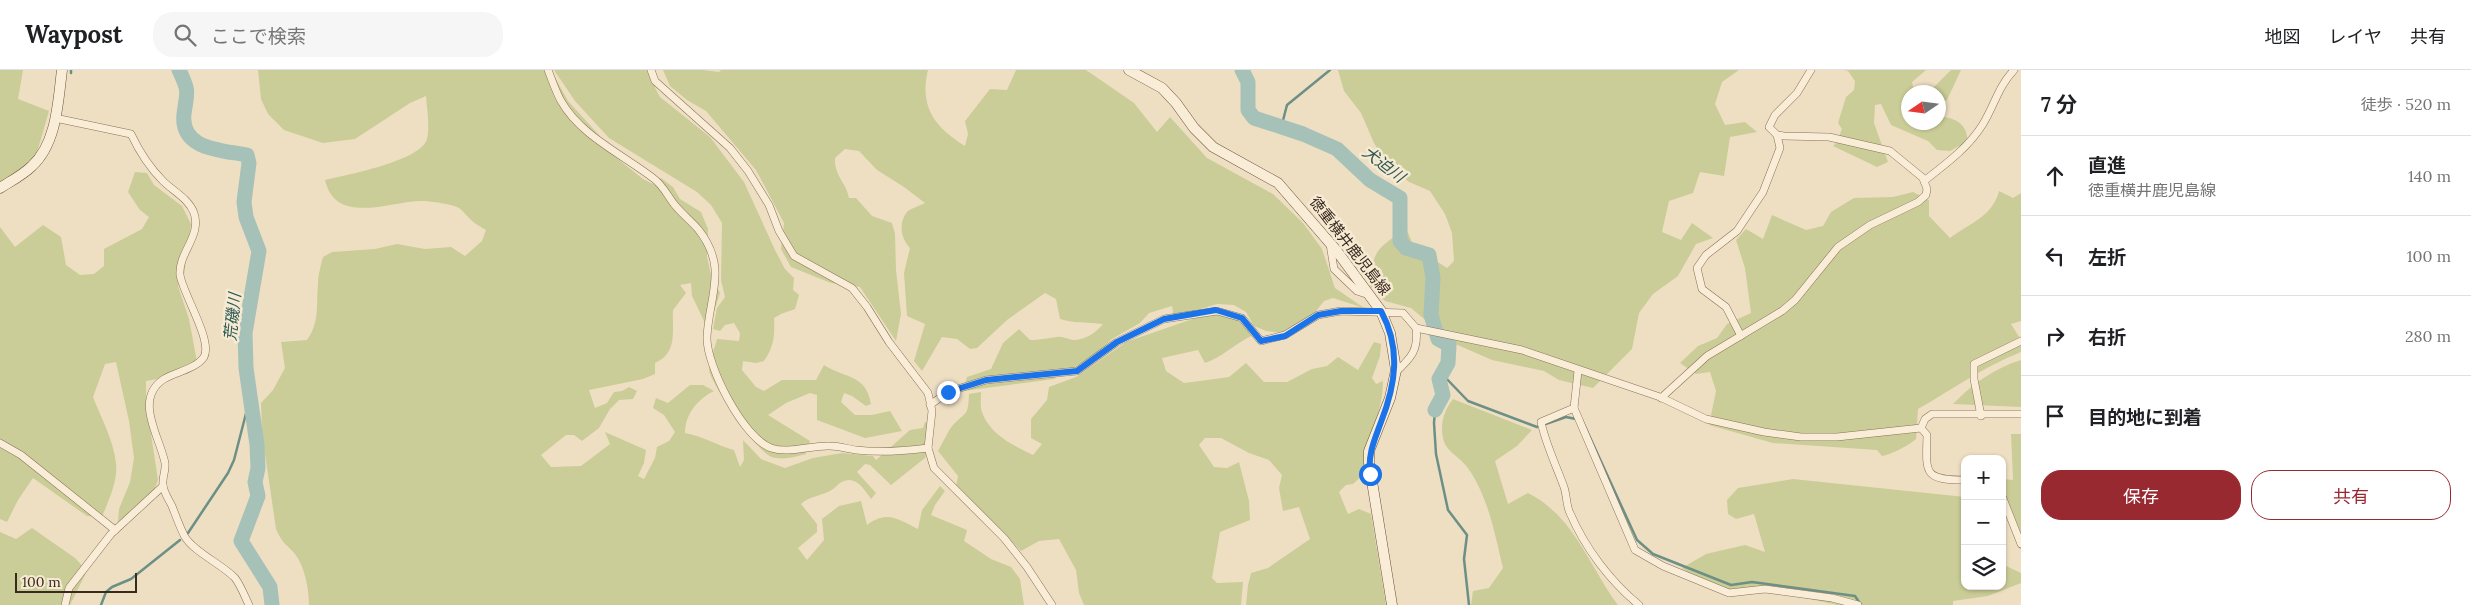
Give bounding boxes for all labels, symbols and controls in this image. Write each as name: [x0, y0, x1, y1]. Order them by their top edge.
search box: [153, 12, 503, 57]
text: Waypost: [25, 19, 123, 50]
icon: search: [171, 21, 199, 49]
text: ここで検索: [211, 24, 306, 48]
text: 地図: [2265, 25, 2301, 48]
text: レイヤ: [2329, 25, 2382, 48]
text: 共有: [2410, 25, 2446, 48]
north arrow: [1901, 85, 1946, 130]
text: 7 分: [2041, 91, 2077, 118]
text: 徒歩 · 520 m: [2361, 94, 2451, 114]
water label: 犬迫川: [1359, 142, 1411, 188]
text: 直進: [2088, 153, 2126, 177]
icon: ahead: [2041, 162, 2069, 190]
text: 140 m: [2408, 166, 2451, 186]
text: 徳重横井鹿児島線: [2088, 180, 2216, 200]
street label: 徳重横井鹿児島線: [1306, 193, 1395, 299]
icon: left: [2041, 242, 2069, 270]
text: 左折: [2088, 245, 2126, 269]
text: 100 m: [2407, 246, 2451, 266]
water label: 荒磯川: [220, 290, 245, 342]
icon: right: [2041, 322, 2069, 350]
text: 右折: [2088, 325, 2126, 349]
text: 280 m: [2405, 326, 2451, 346]
route end: [937, 381, 960, 404]
icon: arrive: [2041, 402, 2069, 430]
text: 目的地に到着: [2088, 405, 2202, 429]
map controls: [1961, 455, 2006, 590]
button: +: [1961, 455, 2006, 500]
route start: [1359, 463, 1382, 486]
button: 保存: [2041, 470, 2241, 520]
button: 共有: [2251, 470, 2451, 520]
button: −: [1961, 500, 2006, 545]
button: layers: [1961, 545, 2006, 590]
scale bar: [15, 570, 138, 593]
text: 100 m: [22, 573, 61, 591]

